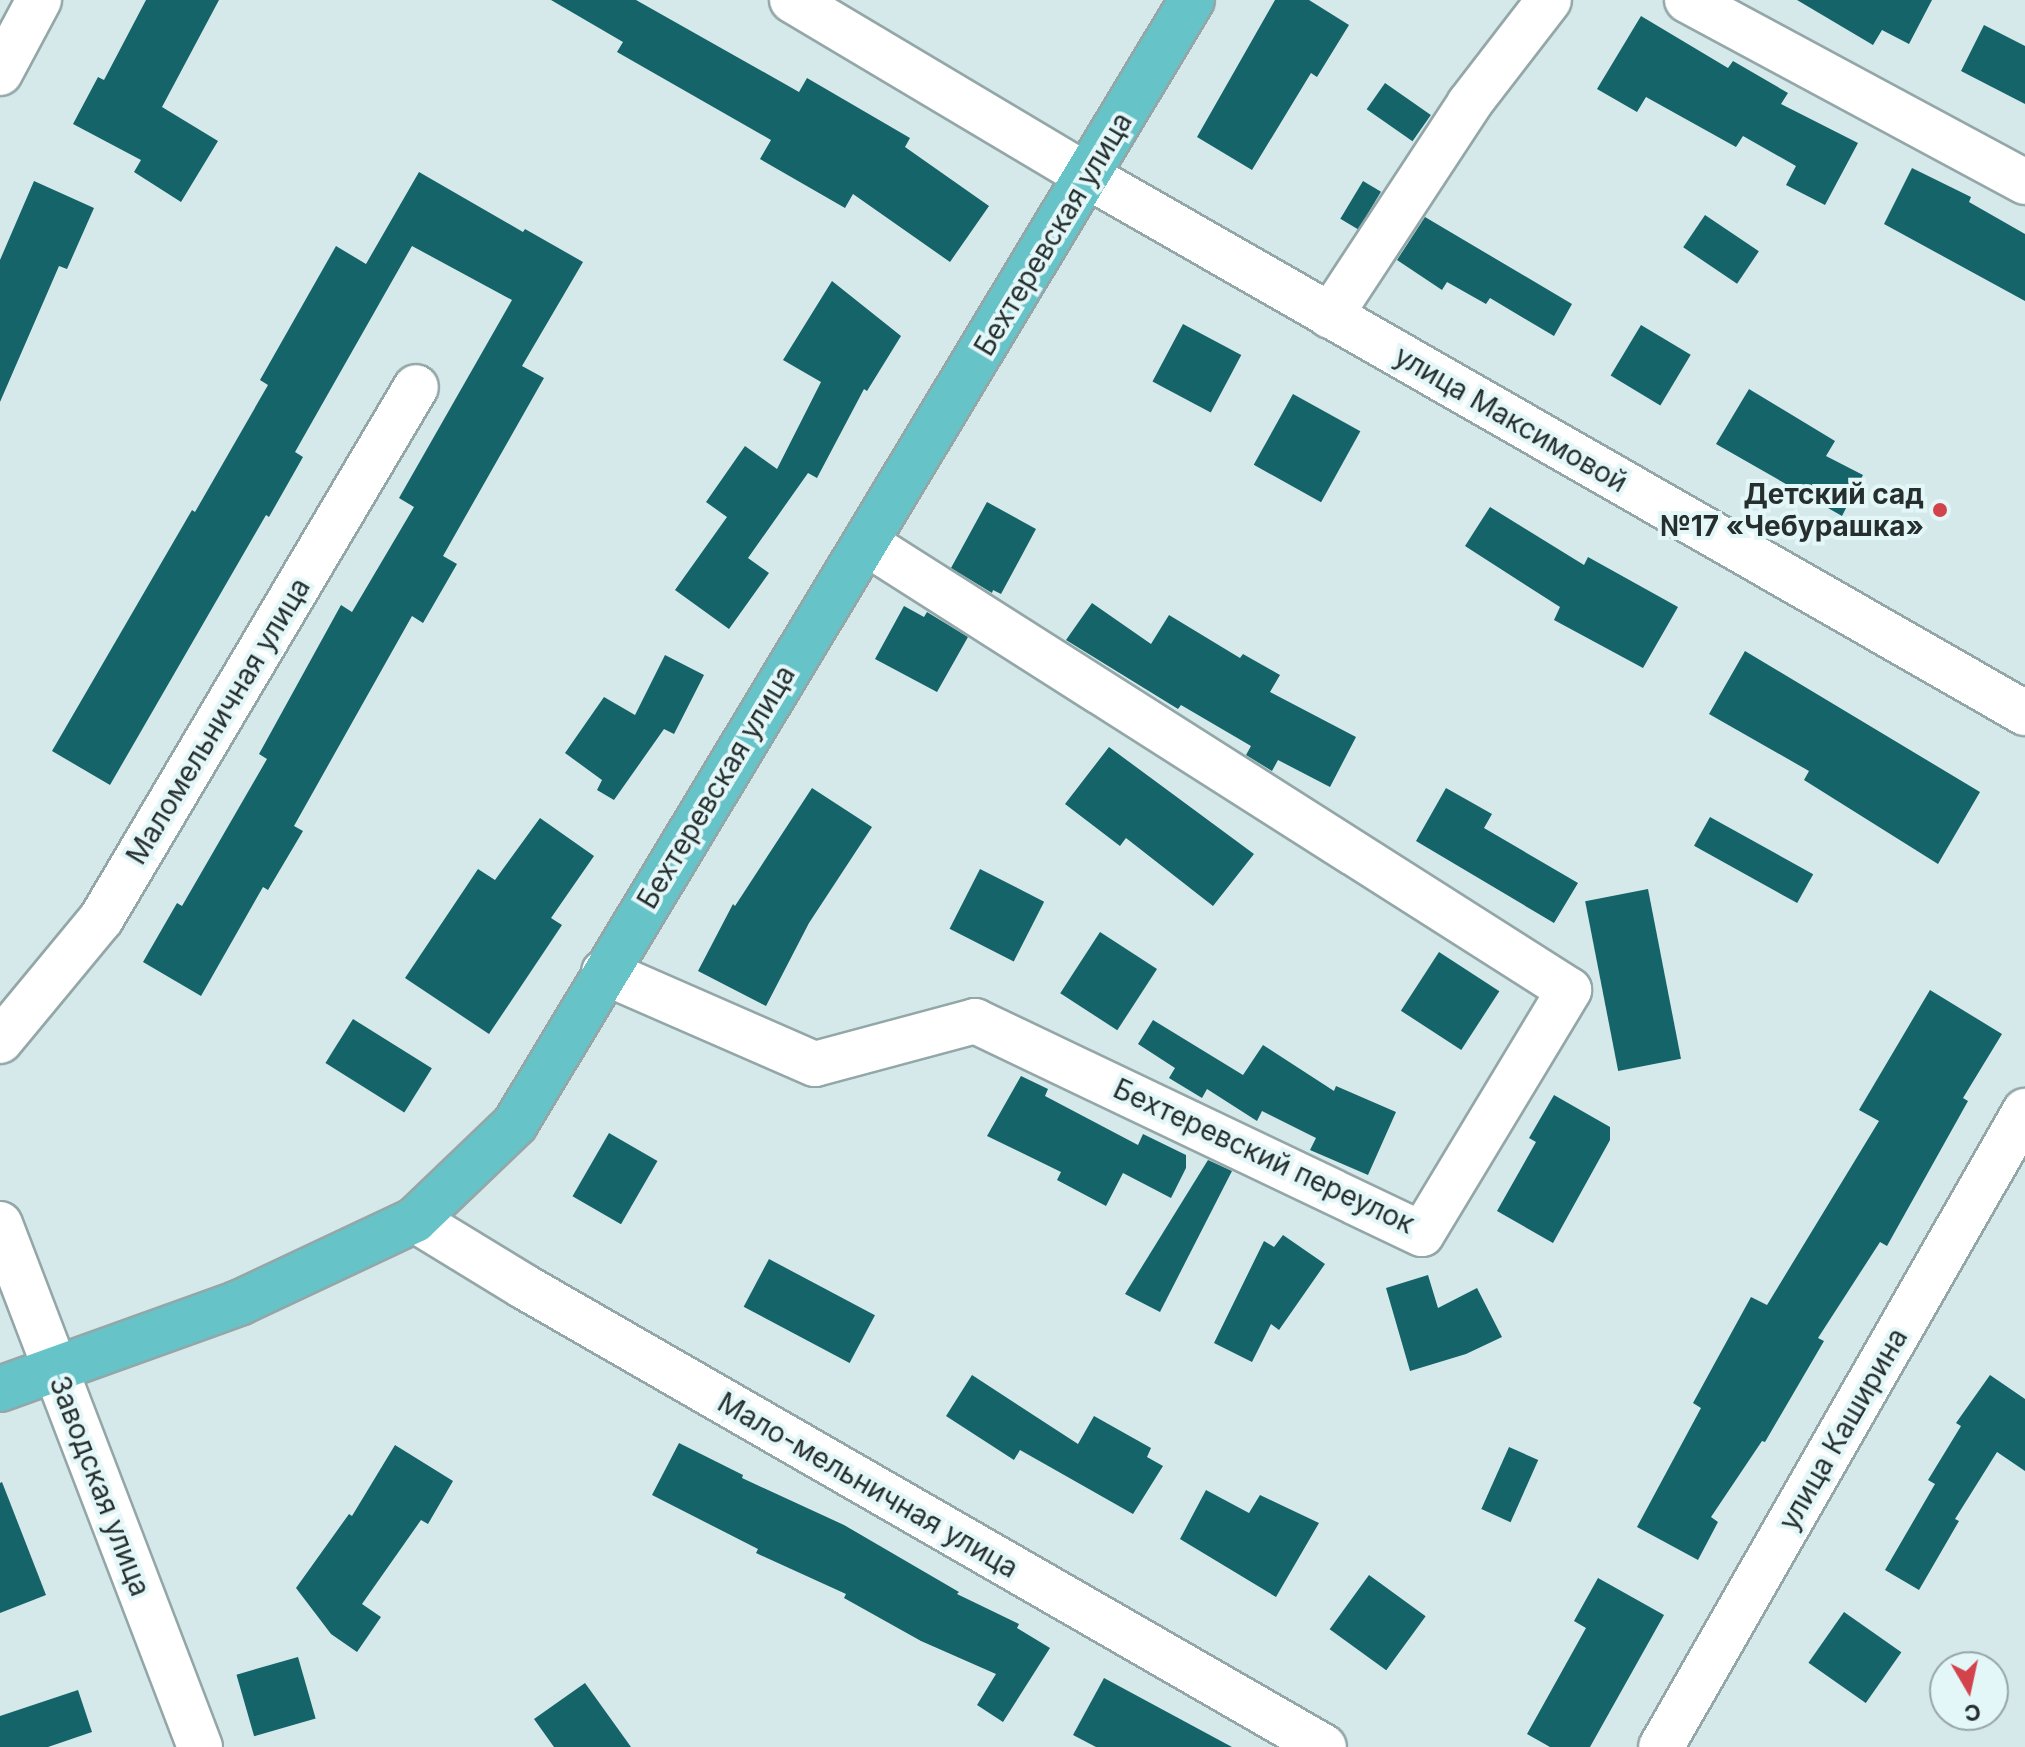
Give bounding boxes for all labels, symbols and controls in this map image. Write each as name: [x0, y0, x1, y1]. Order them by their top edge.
street label: Бехтеревская улица: [967, 106, 1139, 362]
street label: улица Максимовой: [1389, 339, 1633, 499]
place label: Детский сад №17 «Чебурашка»: [1660, 477, 1924, 543]
marker: Детский сад №17 «Чебурашка»: [1931, 501, 1949, 519]
street label: Маломельничная улица: [119, 572, 317, 870]
street label: Бехтеревская улица: [630, 659, 802, 915]
street label: Бехтеревский переулок: [1108, 1071, 1420, 1241]
street label: улица Каширина: [1772, 1322, 1914, 1536]
street label: Заводская улица: [43, 1371, 157, 1601]
street label: Мало-мельничная улица: [712, 1385, 1024, 1585]
north arrow: [1929, 1651, 2009, 1731]
text: С: [1962, 1699, 1983, 1727]

